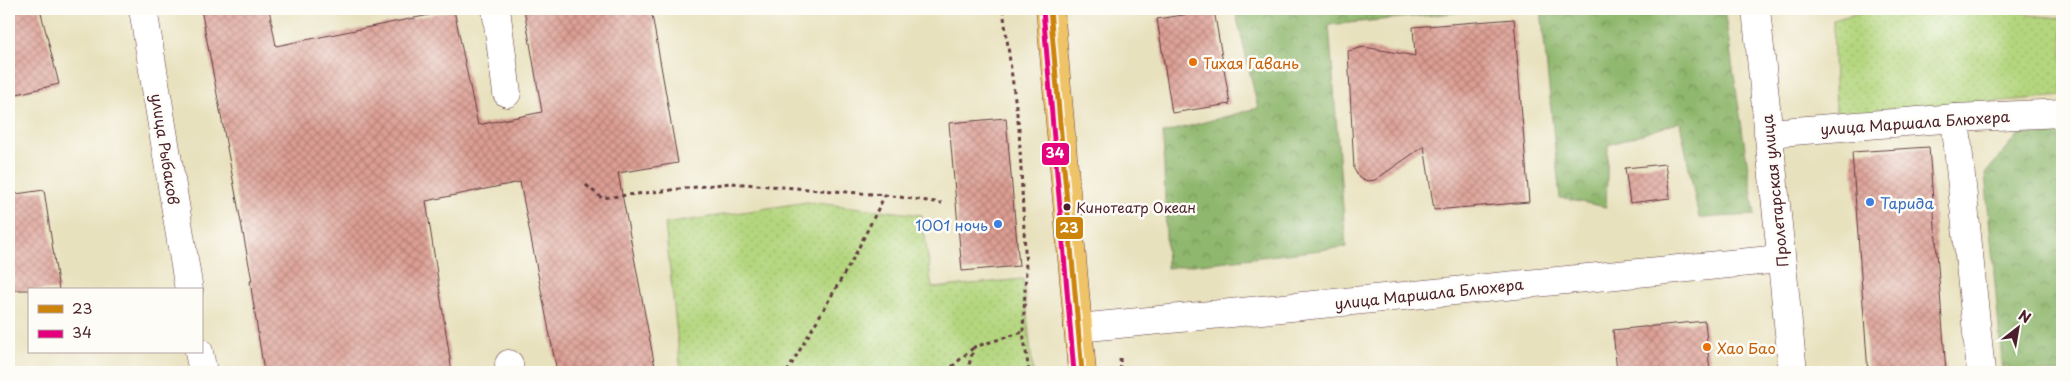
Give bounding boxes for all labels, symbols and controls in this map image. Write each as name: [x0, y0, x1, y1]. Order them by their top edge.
place label: Тихая Гавань: [1203, 51, 1299, 74]
marker: Тихая Гавань: [1187, 56, 1199, 68]
street label: улица Рыбаков: [146, 92, 186, 207]
street label: улица Маршала Блюхера: [1819, 104, 2011, 140]
street label: Пролетарская улица: [1754, 113, 1793, 268]
line badge: 34: [1041, 142, 1070, 166]
text: 34: [1046, 142, 1065, 163]
place label: Тарида: [1880, 191, 1934, 214]
marker: Тарида: [1864, 196, 1876, 208]
place label: Кинотеатр Океан: [1076, 197, 1196, 218]
marker: Кинотеатр Океан: [1062, 202, 1072, 212]
place label: 1001 ночь: [915, 213, 988, 236]
line badge: 23: [1055, 216, 1084, 240]
text: 23: [1060, 217, 1078, 238]
marker: 1001 ночь: [992, 218, 1004, 230]
street label: улица Маршала Блюхера: [1333, 272, 1525, 314]
legend: [28, 288, 202, 354]
text: 23: [72, 296, 92, 319]
north arrow: [1994, 304, 2044, 354]
text: N: [2015, 305, 2035, 328]
text: 34: [72, 320, 92, 343]
place label: Хао Бао: [1717, 336, 1776, 359]
marker: Хао Бао: [1701, 341, 1713, 353]

